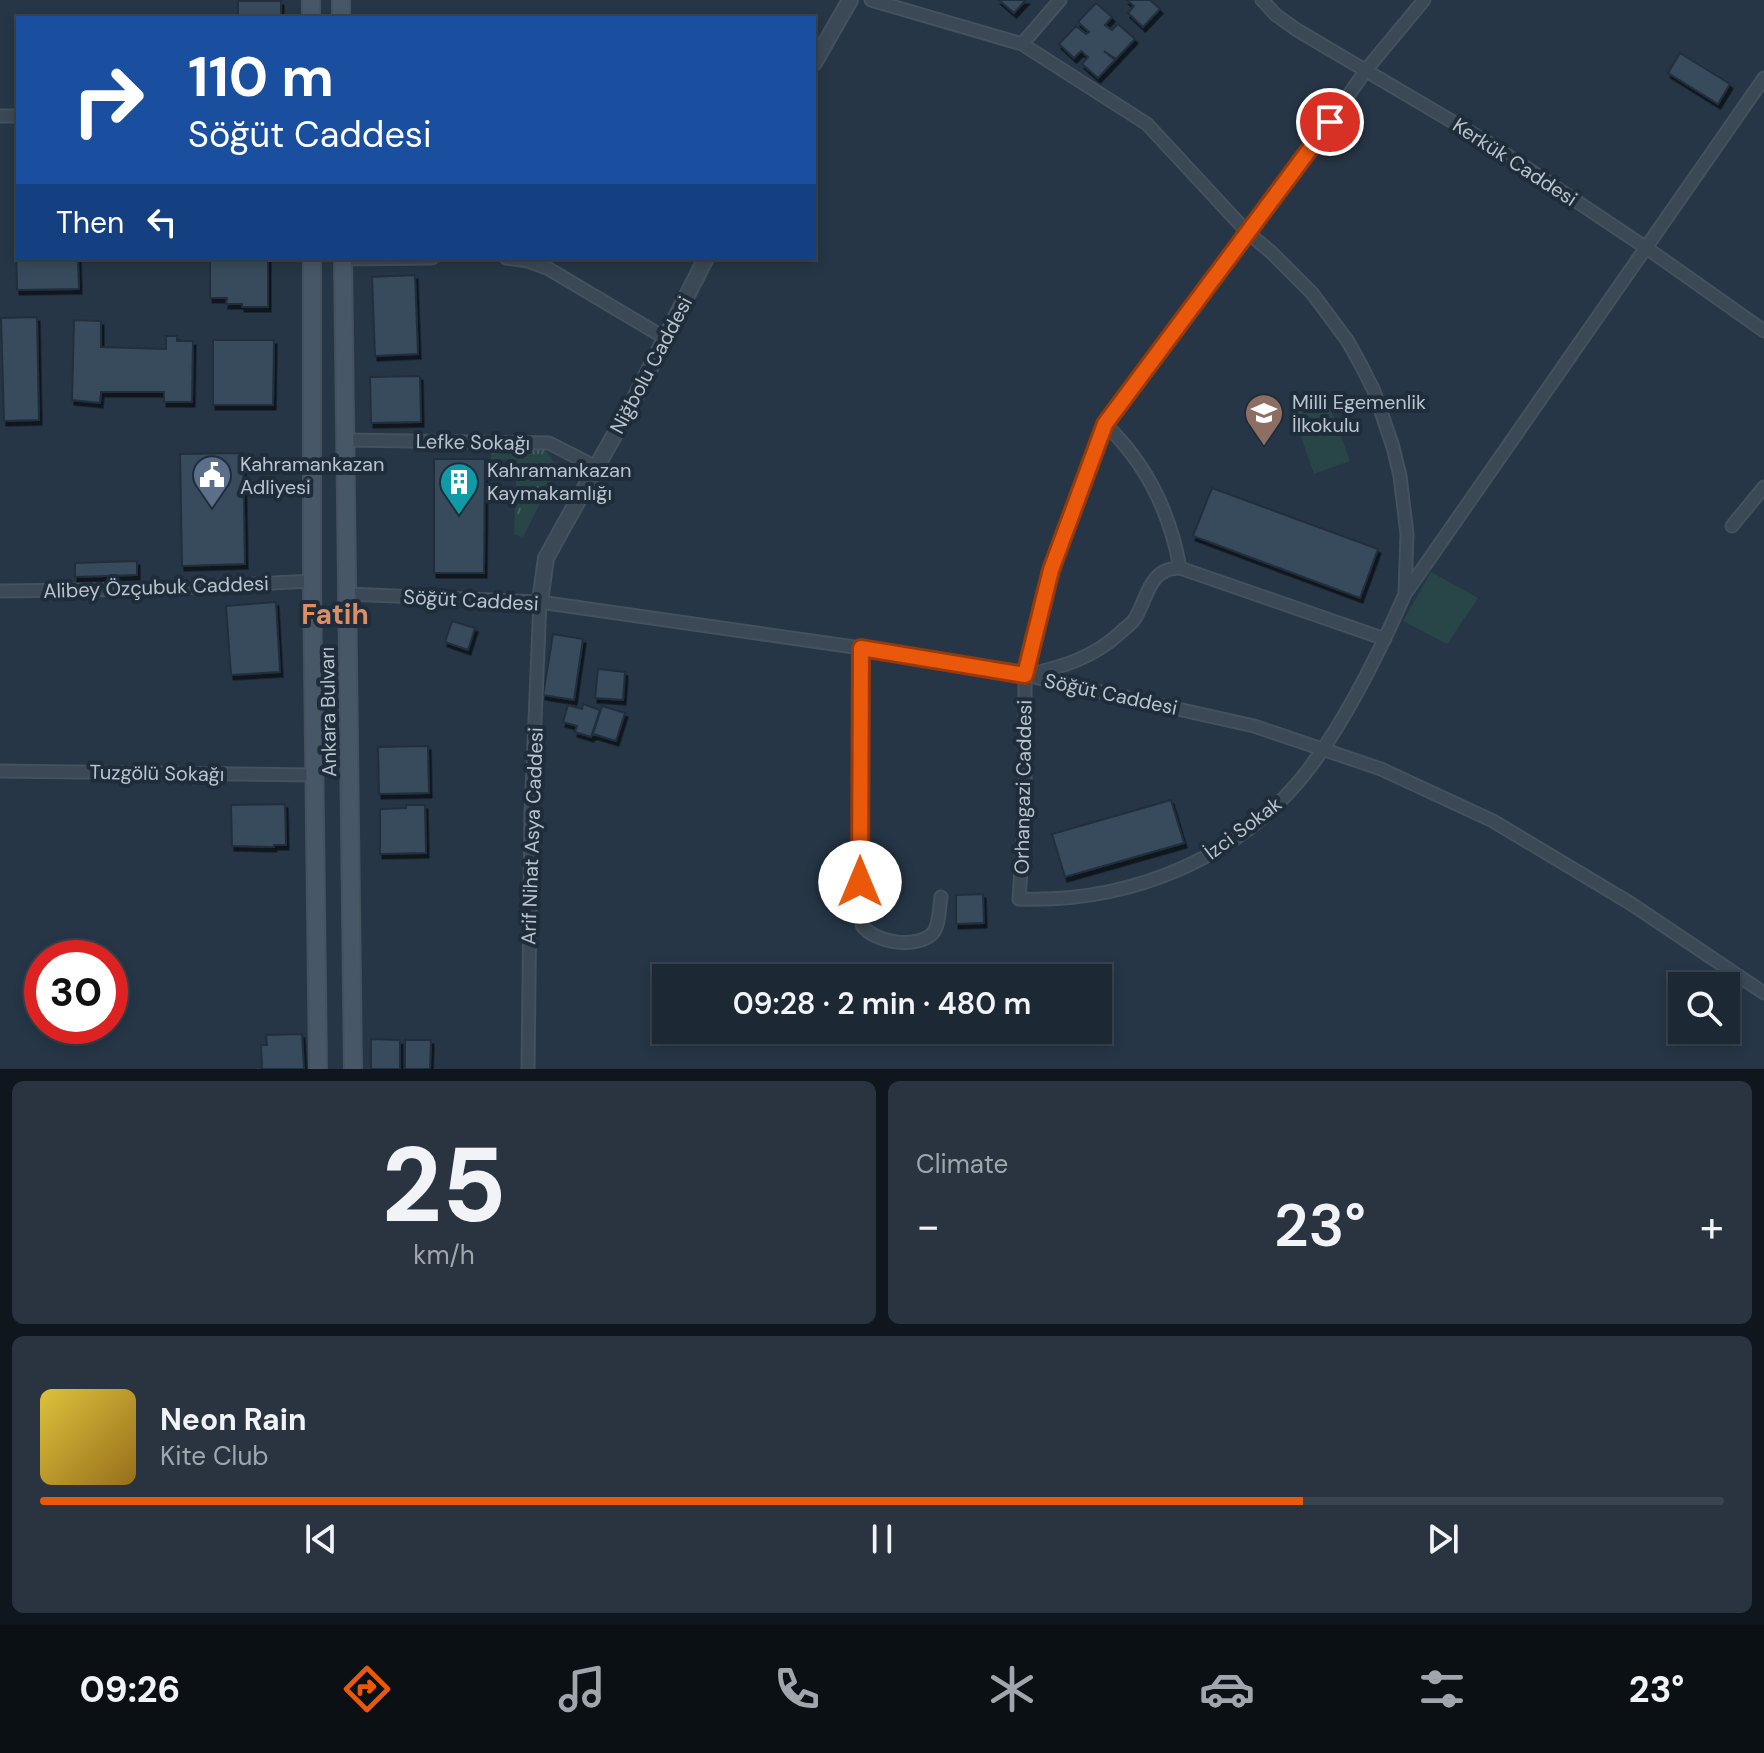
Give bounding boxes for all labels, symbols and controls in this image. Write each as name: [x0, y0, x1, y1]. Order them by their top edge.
text: 110 m: [188, 40, 334, 113]
icon: right: [56, 48, 160, 152]
pin: [1296, 88, 1364, 156]
icon: arrive: [1308, 100, 1352, 144]
text: Söğüt Caddesi: [188, 111, 432, 158]
street label: Kerkük Caddesi: [1448, 112, 1582, 212]
icon: left: [140, 200, 184, 244]
text: Then: [56, 203, 124, 242]
street label: Niğbolu Caddesi: [604, 292, 698, 438]
place label: Milli Egemenlik İlkokulu: [1292, 389, 1426, 438]
school or university icon: Milli Egemenlik İlkokulu: [1243, 392, 1285, 447]
street label: Lefke Sokağı: [416, 428, 530, 456]
place label: Kahramankazan Adliyesi: [240, 451, 384, 500]
public building icon: Kahramankazan Adliyesi: [191, 454, 233, 509]
place label: Kahramankazan Kaymakamlığı: [487, 457, 631, 506]
building icon: Kahramankazan Kaymakamlığı: [438, 461, 480, 516]
street label: Alibey Özçubuk Caddesi: [43, 570, 269, 604]
street label: Söğüt Caddesi: [403, 583, 539, 617]
district label: Fatih: [301, 596, 369, 633]
street label: Ankara Bulvarı: [314, 647, 342, 777]
street label: Söğüt Caddesi: [1042, 667, 1180, 721]
street label: Orhangazi Caddesi: [1008, 700, 1038, 874]
street label: Arif Nihat Asya Caddesi: [515, 727, 549, 945]
street label: Tuzgölü Sokağı: [89, 759, 225, 787]
street label: İzci Sokak: [1199, 791, 1287, 865]
position arrow: [818, 840, 902, 924]
speed limit sign: 30: [24, 940, 128, 1044]
map controls: [1668, 972, 1740, 1044]
button: search: [1668, 972, 1740, 1044]
text: 09:28 · 2 min · 480 m: [733, 984, 1031, 1023]
text: 25: [382, 1118, 506, 1253]
text: Climate: [916, 1147, 1008, 1181]
text: 23°: [1274, 1186, 1366, 1265]
text: −: [916, 1197, 940, 1255]
text: +: [1700, 1197, 1724, 1255]
text: km/h: [413, 1238, 475, 1272]
text: Neon Rain: [160, 1400, 306, 1439]
text: Kite Club: [160, 1439, 269, 1473]
icon: previous: [299, 1517, 343, 1561]
icon: pause: [860, 1517, 904, 1561]
icon: next: [1421, 1517, 1465, 1561]
icon: directions: [339, 1661, 395, 1717]
icon: music: [554, 1661, 610, 1717]
icon: phone: [769, 1661, 825, 1717]
icon: climate: [984, 1661, 1040, 1717]
icon: car: [1199, 1661, 1255, 1717]
icon: filters: [1414, 1661, 1470, 1717]
text: 09:26: [79, 1666, 180, 1713]
text: 23°: [1629, 1666, 1684, 1713]

